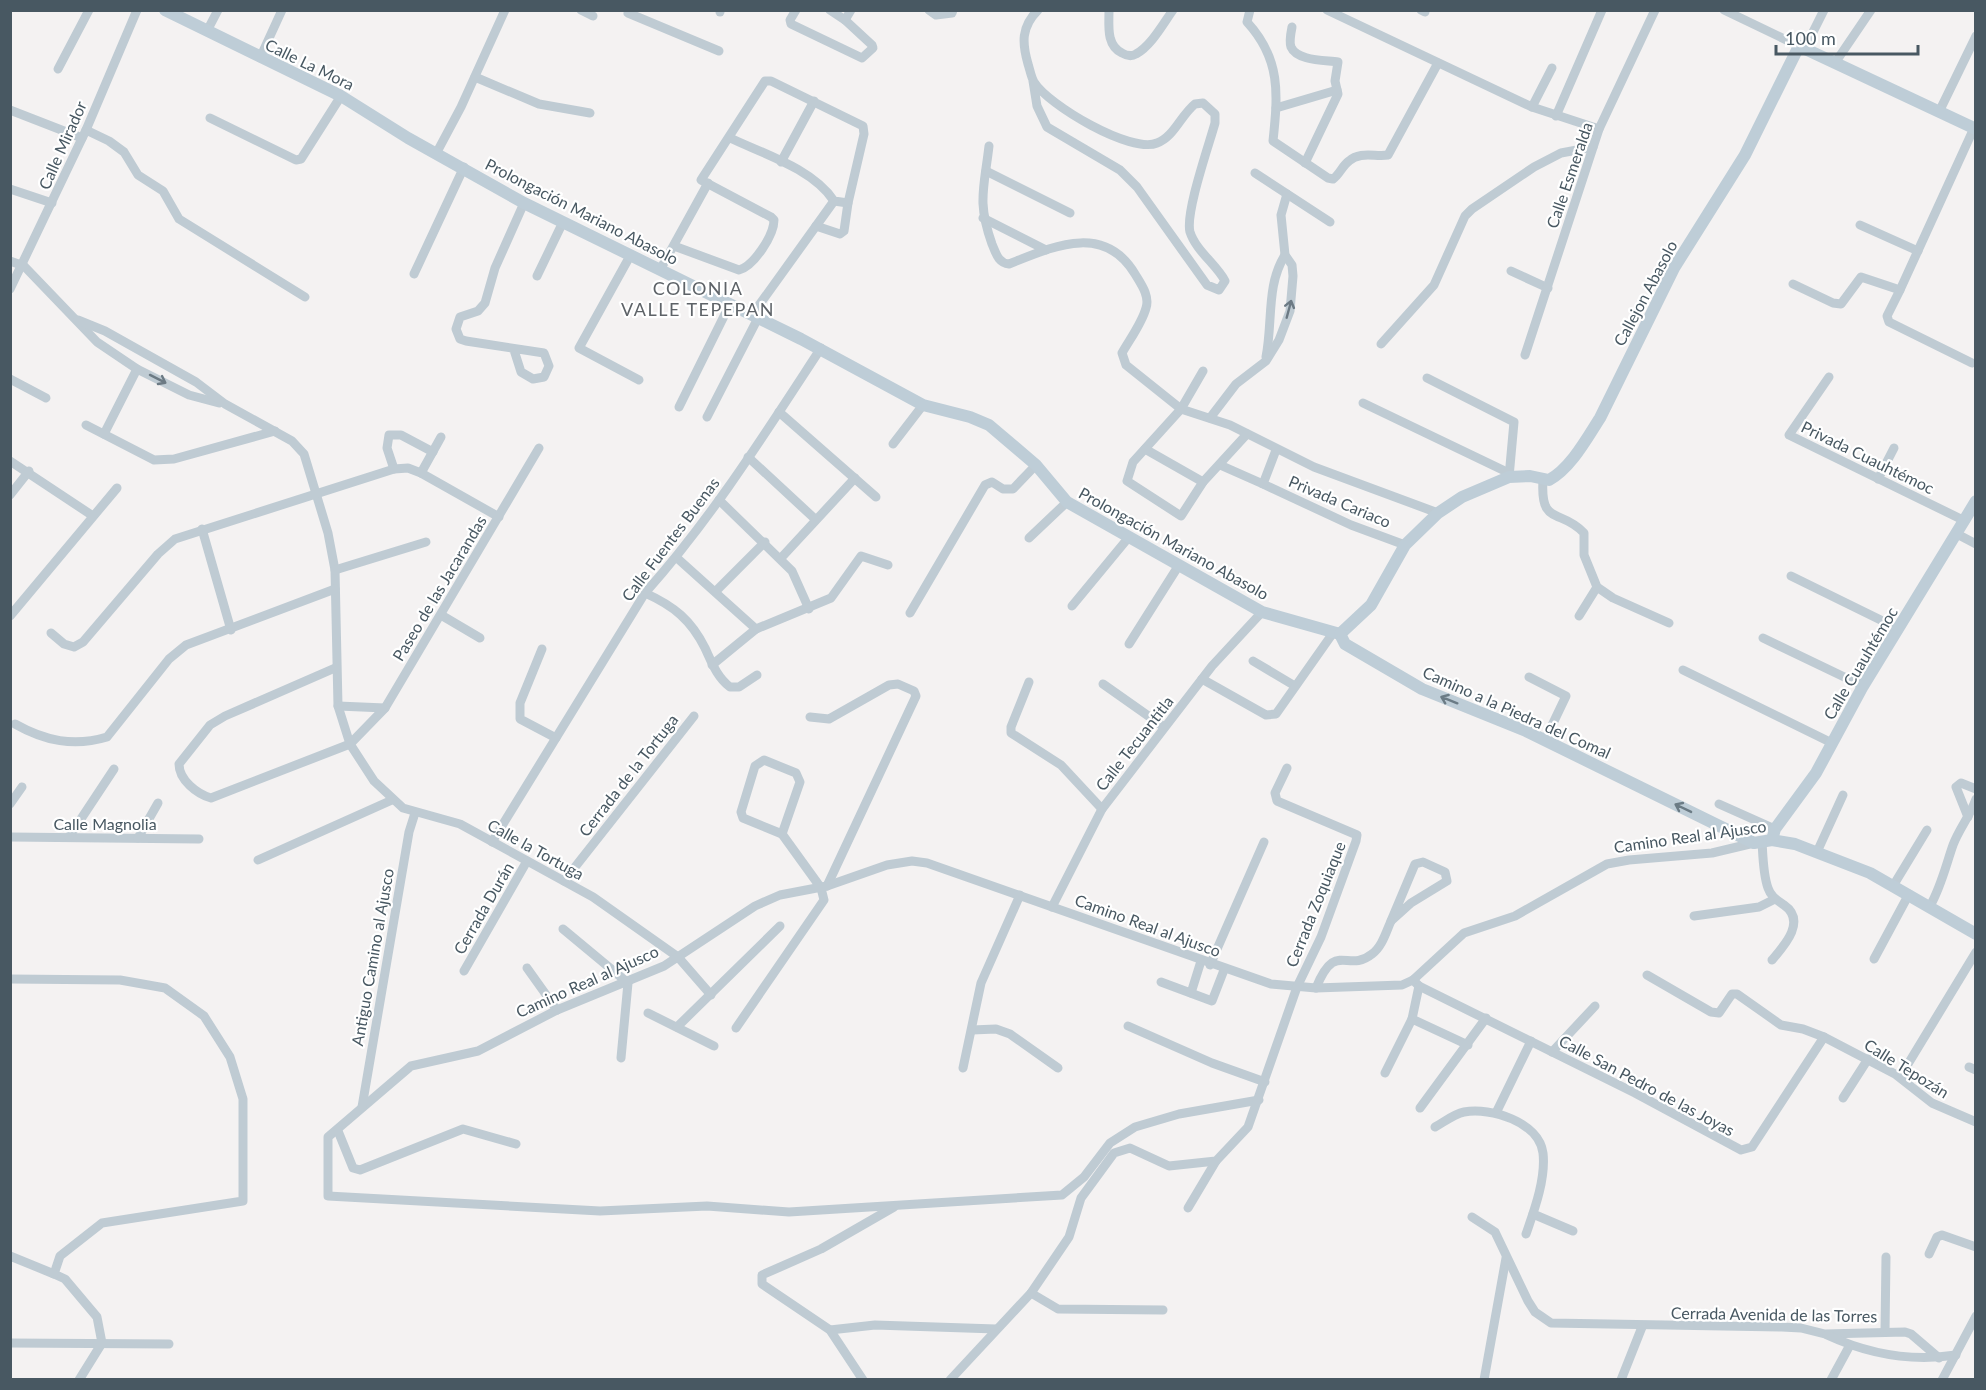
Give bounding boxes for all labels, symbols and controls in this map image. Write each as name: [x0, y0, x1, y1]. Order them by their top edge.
scale bar: [1776, 18, 1918, 56]
text: 100 m: [1785, 27, 1836, 49]
street label: Calle La Mora: [263, 34, 357, 94]
street label: Calle Mirador: [34, 98, 90, 192]
street label: Calle Esmeralda: [1542, 120, 1596, 230]
street label: Prolongación Mariano Abasolo: [482, 154, 682, 268]
street label: Callejon Abasolo: [1609, 237, 1681, 349]
district label: COLONIA VALLE TEPEPAN: [621, 277, 775, 320]
one-way arrow: [1284, 300, 1296, 319]
one-way arrow: [148, 374, 166, 386]
street label: Privada Cuauhtémoc: [1799, 417, 1938, 498]
street label: Privada Cariaco: [1286, 471, 1394, 531]
street label: Calle Fuentes Buenas: [617, 473, 723, 605]
street label: Prolongación Mariano Abasolo: [1076, 483, 1272, 603]
street label: Paseo de las Jacarandas: [388, 512, 490, 664]
street label: Calle Cuauhtémoc: [1819, 603, 1901, 723]
street label: Camino a la Piedra del Comal: [1420, 662, 1614, 762]
street label: Calle Tecuantitla: [1091, 692, 1177, 794]
one-way arrow: [1440, 694, 1458, 705]
street label: Cerrada de la Tortuga: [574, 710, 682, 840]
one-way arrow: [1674, 802, 1692, 813]
street label: Calle Magnolia: [53, 814, 157, 833]
street label: Calle la Tortuga: [484, 815, 588, 883]
street label: Camino Real al Ajusco: [1612, 816, 1768, 856]
street label: Cerrada Zoquiaque: [1281, 838, 1349, 970]
street label: Cerrada Durán: [449, 859, 517, 957]
street label: Antiguo Camino al Ajusco: [347, 867, 397, 1047]
street label: Camino Real al Ajusco: [1072, 890, 1224, 960]
street label: Camino Real al Ajusco: [513, 941, 661, 1021]
street label: Calle San Pedro de las Joyas: [1556, 1031, 1738, 1139]
street label: Calle Tepozán: [1861, 1034, 1953, 1102]
street label: Cerrada Avenida de las Torres: [1671, 1303, 1877, 1325]

